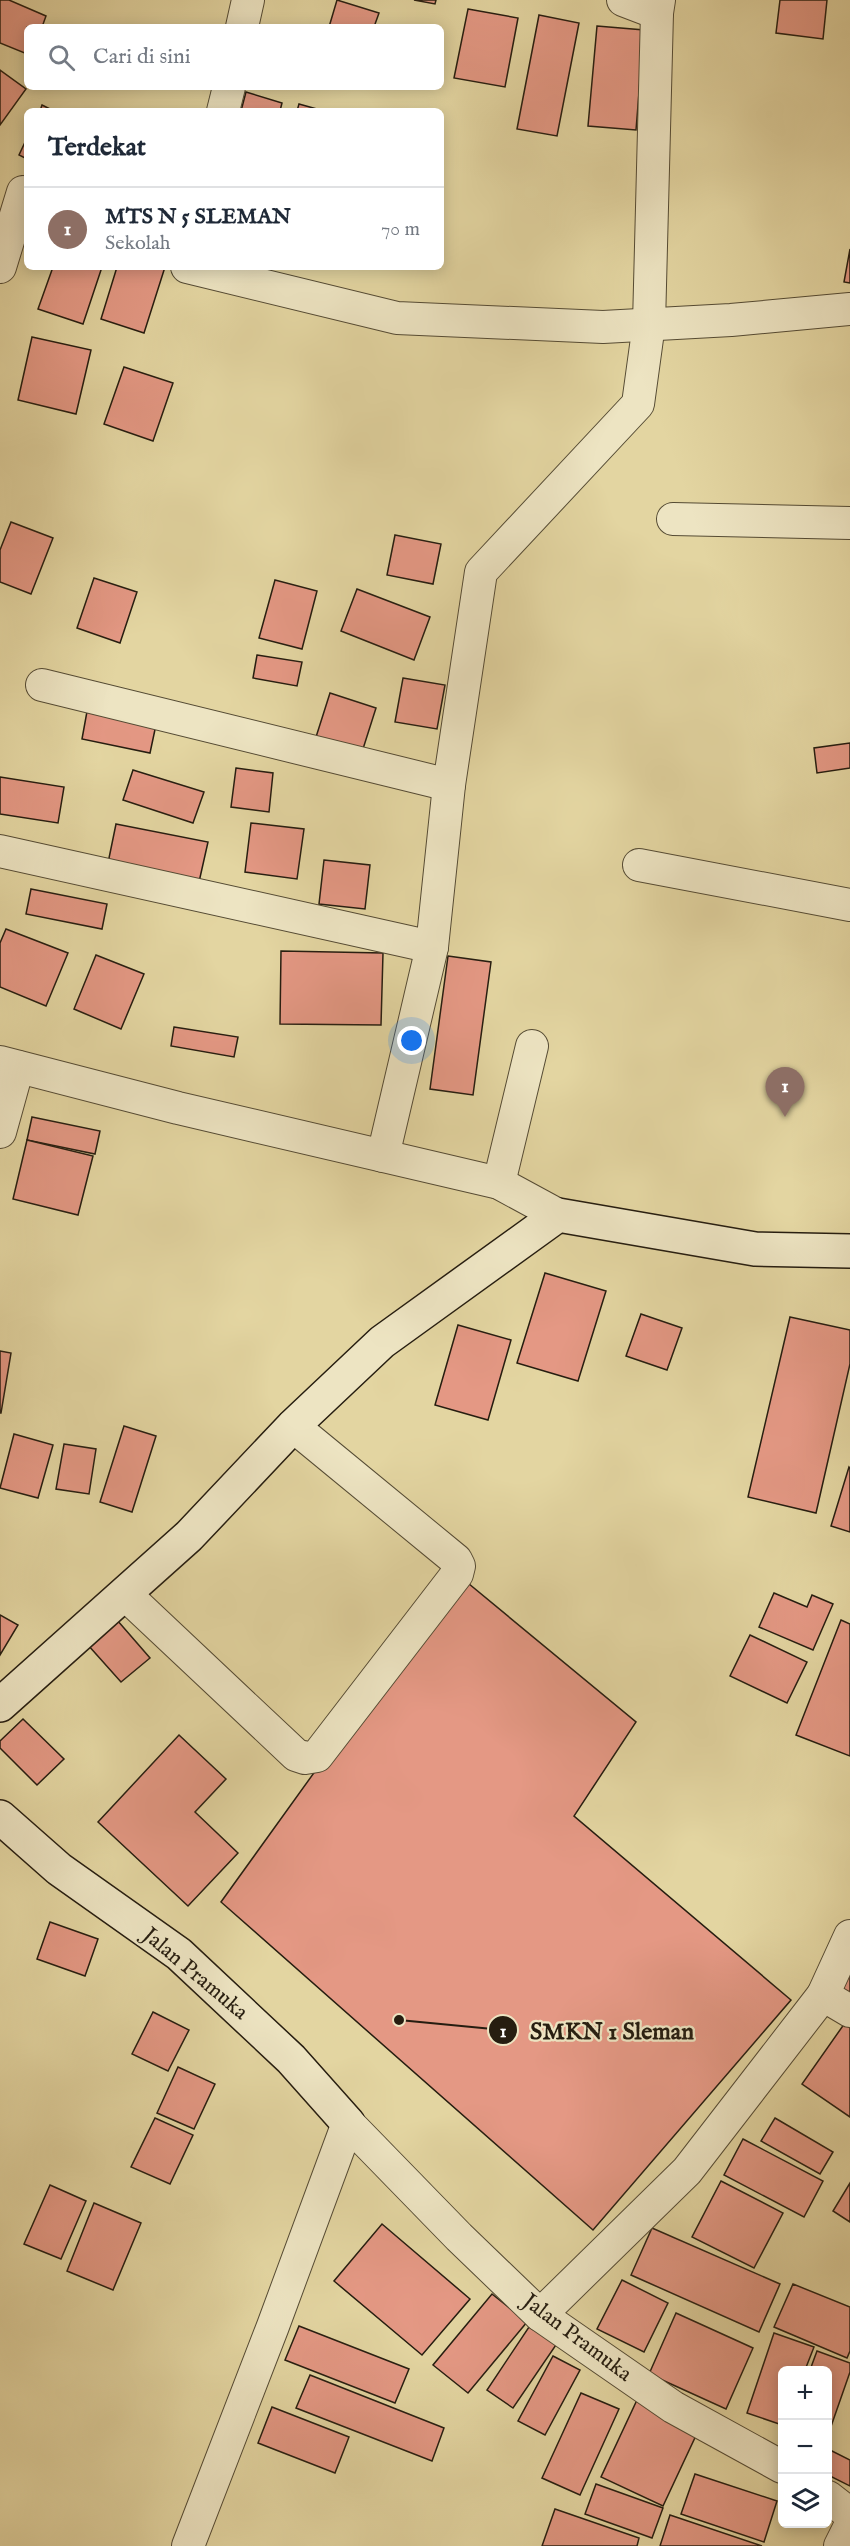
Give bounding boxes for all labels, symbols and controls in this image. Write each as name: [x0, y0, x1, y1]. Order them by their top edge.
search box: [24, 24, 444, 90]
icon: search: [45, 41, 78, 74]
text: Cari di sini: [93, 43, 191, 71]
text: Terdekat: [48, 131, 146, 164]
text: MTS N 5 SLEMAN: [105, 203, 291, 231]
text: 1: [64, 217, 71, 242]
text: 70 m: [381, 217, 420, 242]
text: Sekolah: [105, 231, 170, 256]
your location: [397, 1026, 426, 1055]
pin: 1: [766, 1068, 804, 1117]
street label: Jalan Pramuka: [134, 1920, 254, 2027]
callout: SMKN 1 Sleman: [488, 2009, 705, 2051]
text: SMKN 1 Sleman: [530, 2017, 694, 2048]
text: 1: [500, 2021, 507, 2044]
street label: Jalan Pramuka: [514, 2286, 638, 2389]
map controls: [778, 2366, 832, 2528]
button: +: [778, 2366, 832, 2420]
button: −: [778, 2420, 832, 2474]
button: layers: [778, 2474, 832, 2528]

